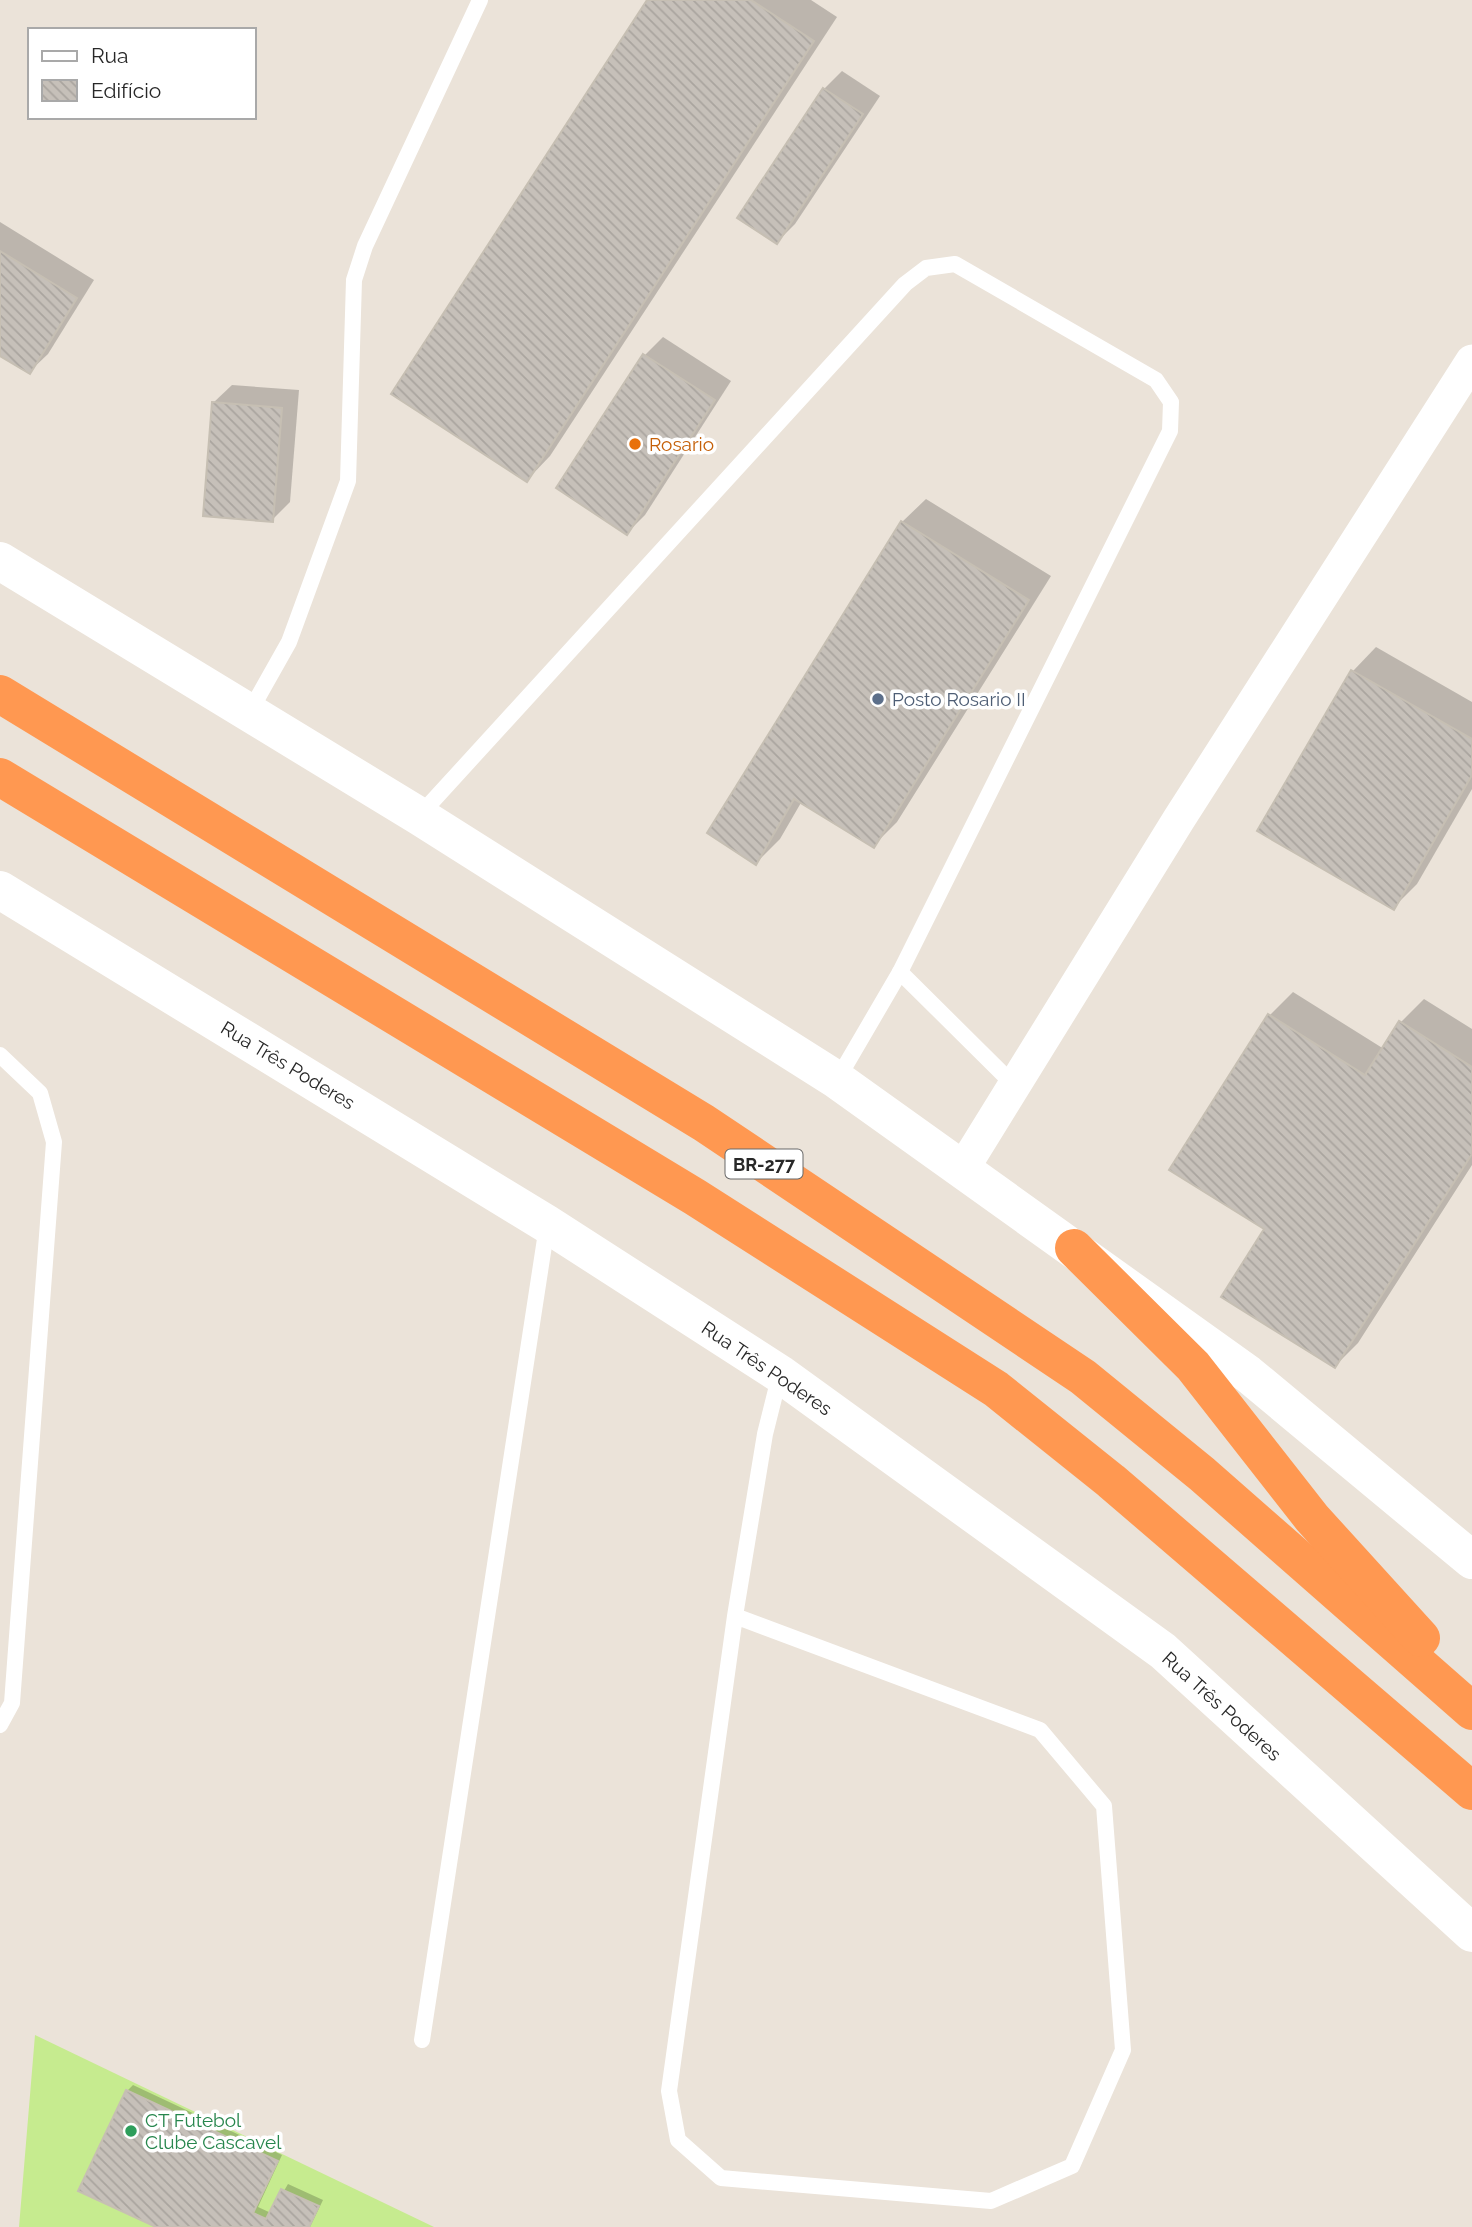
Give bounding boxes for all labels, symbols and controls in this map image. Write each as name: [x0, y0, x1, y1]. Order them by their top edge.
legend: [28, 28, 256, 119]
text: Rua: [91, 43, 128, 68]
text: Edifício: [91, 78, 161, 103]
place label: Rosario: [649, 433, 714, 455]
marker: Rosario: [627, 436, 643, 452]
place label: Posto Rosario II: [892, 688, 1026, 710]
marker: Posto Rosario II: [870, 691, 886, 707]
street label: Rua Três Poderes: [217, 1016, 359, 1114]
road number: BR-277: [726, 1149, 802, 1178]
street label: Rua Três Poderes: [698, 1316, 836, 1420]
street label: Rua Três Poderes: [1158, 1647, 1286, 1765]
place label: CT Futebol Clube Cascavel: [145, 2109, 282, 2153]
marker: CT Futebol Clube Cascavel: [123, 2123, 139, 2139]

